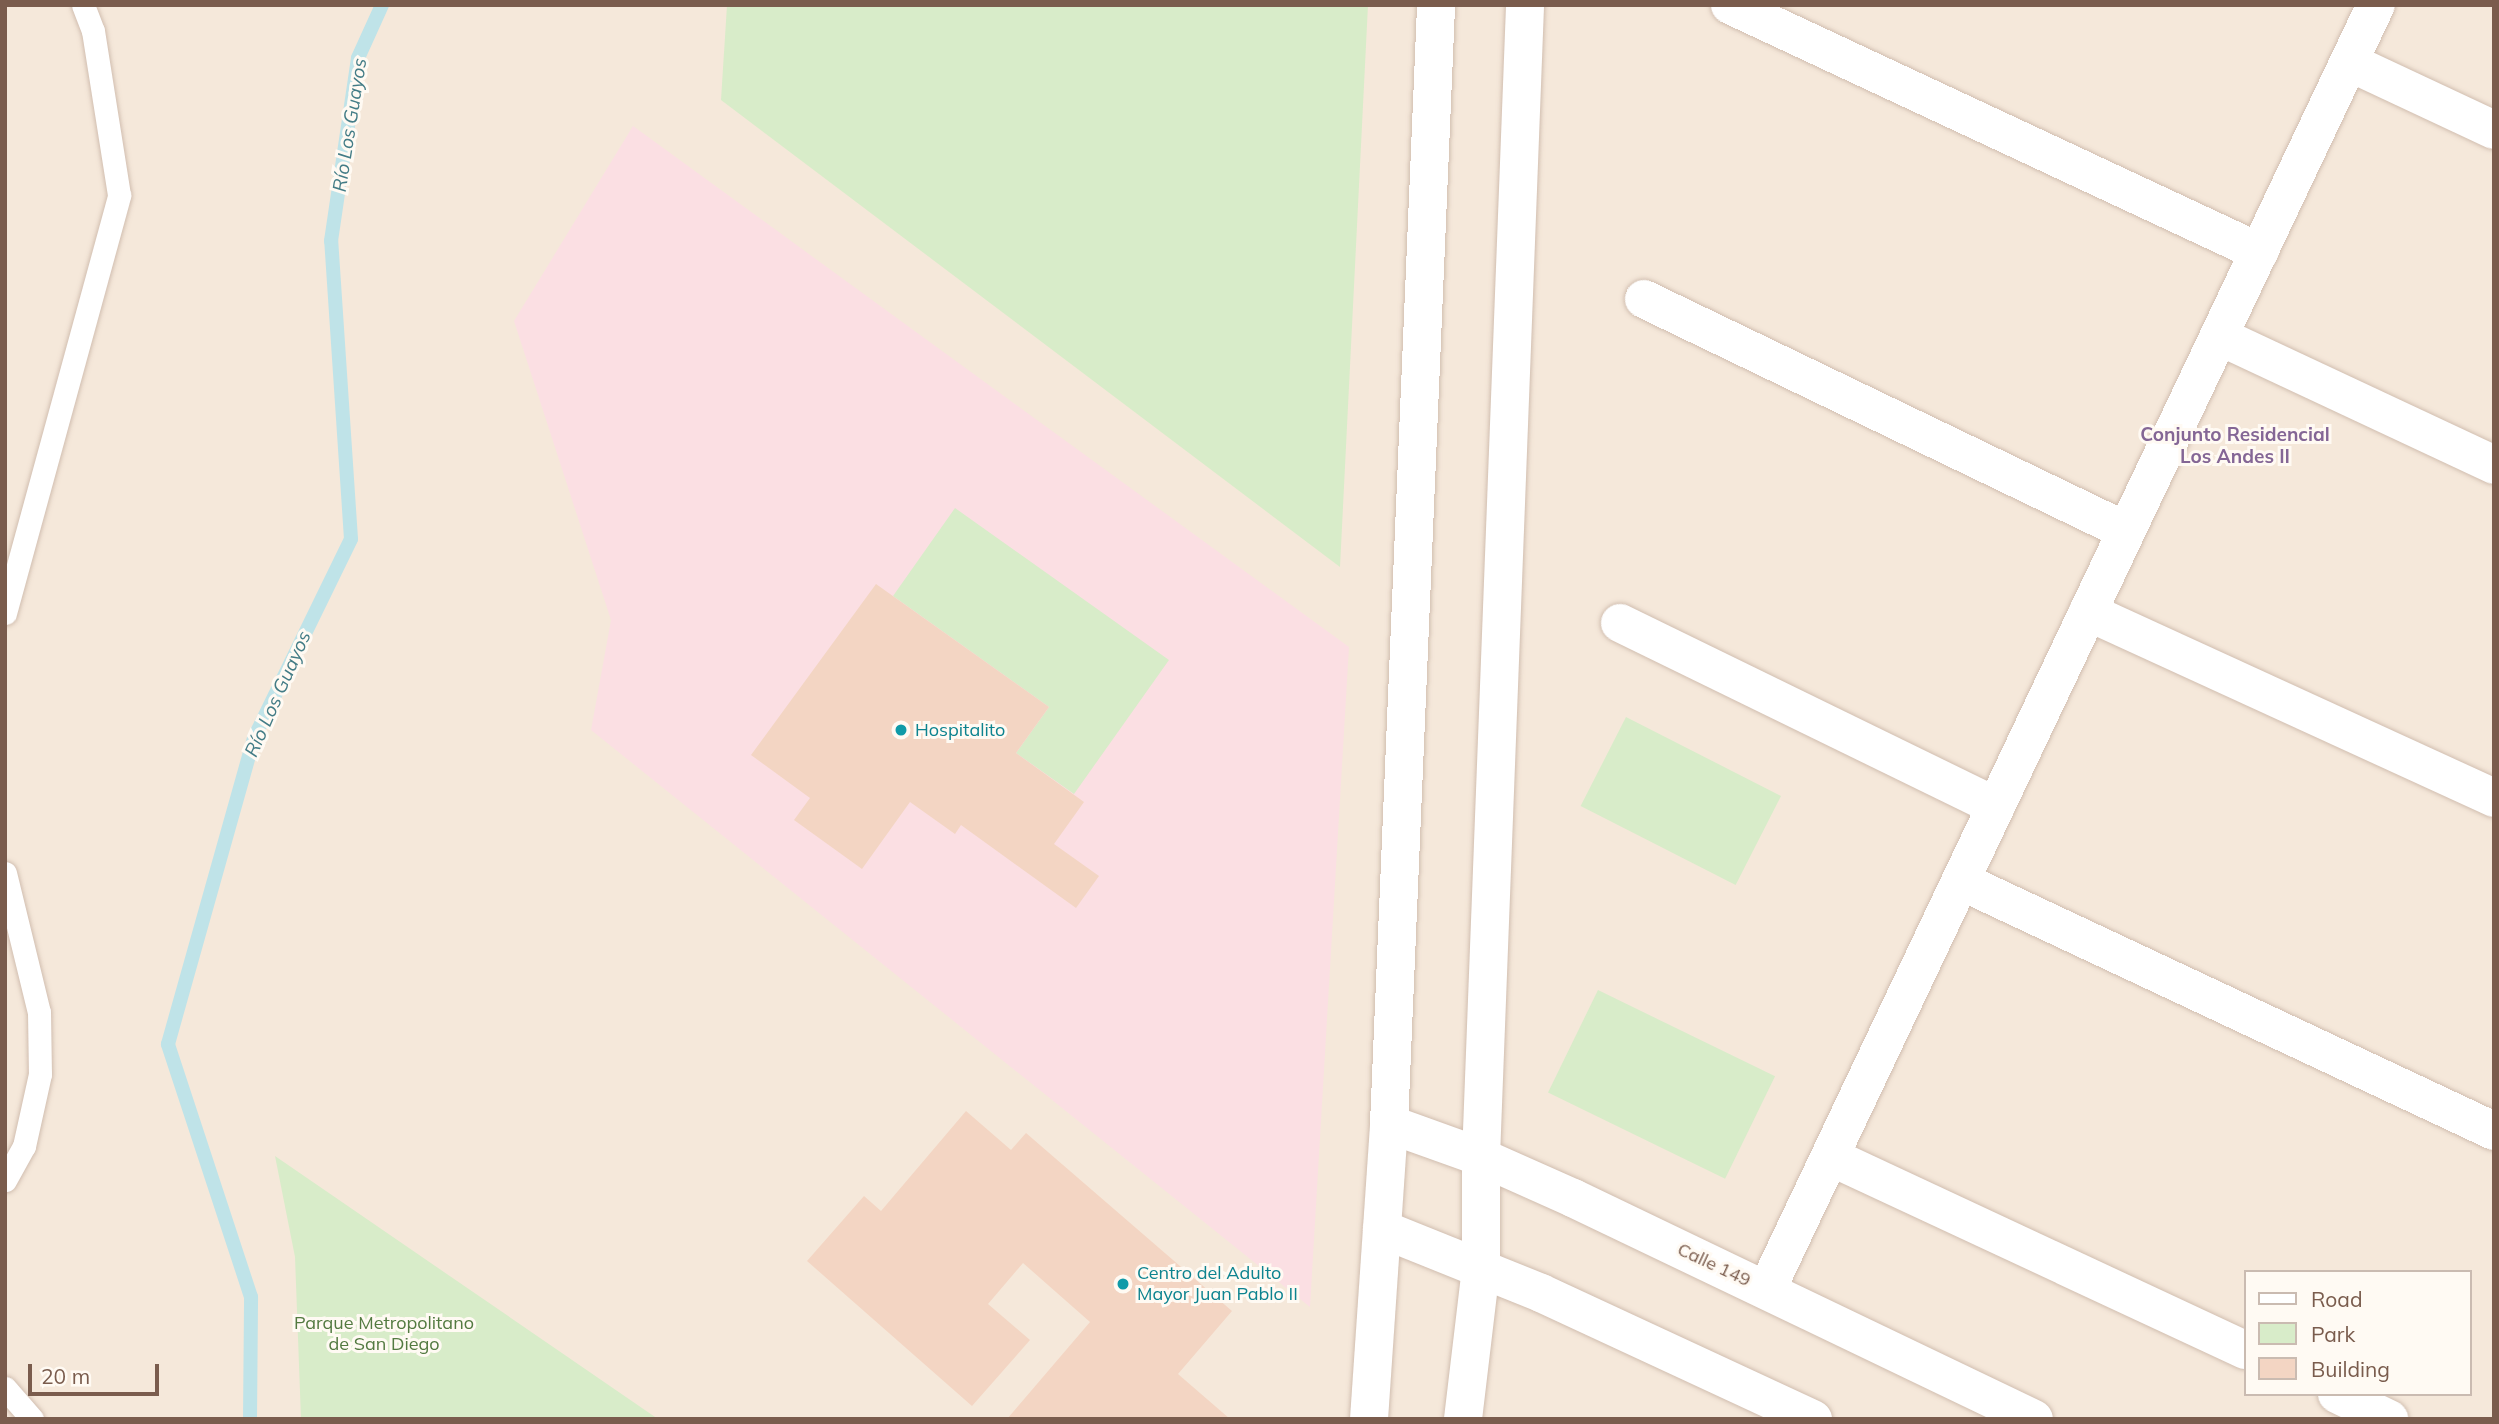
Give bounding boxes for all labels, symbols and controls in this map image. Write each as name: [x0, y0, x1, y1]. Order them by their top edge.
water label: Río Los Guayos: [328, 56, 372, 194]
district label: Conjunto Residencial Los Andes II: [2140, 424, 2330, 468]
water label: Río Los Guayos: [240, 628, 316, 760]
place label: Hospitalito: [915, 719, 1005, 741]
marker: Hospitalito: [893, 722, 909, 738]
street label: Calle 149: [1674, 1239, 1754, 1291]
place label: Centro del Adulto Mayor Juan Pablo II: [1137, 1263, 1298, 1306]
legend: [2244, 1270, 2471, 1396]
marker: Centro del Adulto Mayor Juan Pablo II: [1115, 1276, 1131, 1292]
text: Road: [2311, 1286, 2362, 1312]
park label: Parque Metropolitano de San Diego: [294, 1313, 474, 1356]
text: Park: [2311, 1321, 2355, 1347]
scale bar: [32, 1350, 163, 1394]
text: Building: [2311, 1356, 2390, 1382]
text: 20 m: [41, 1363, 90, 1389]

